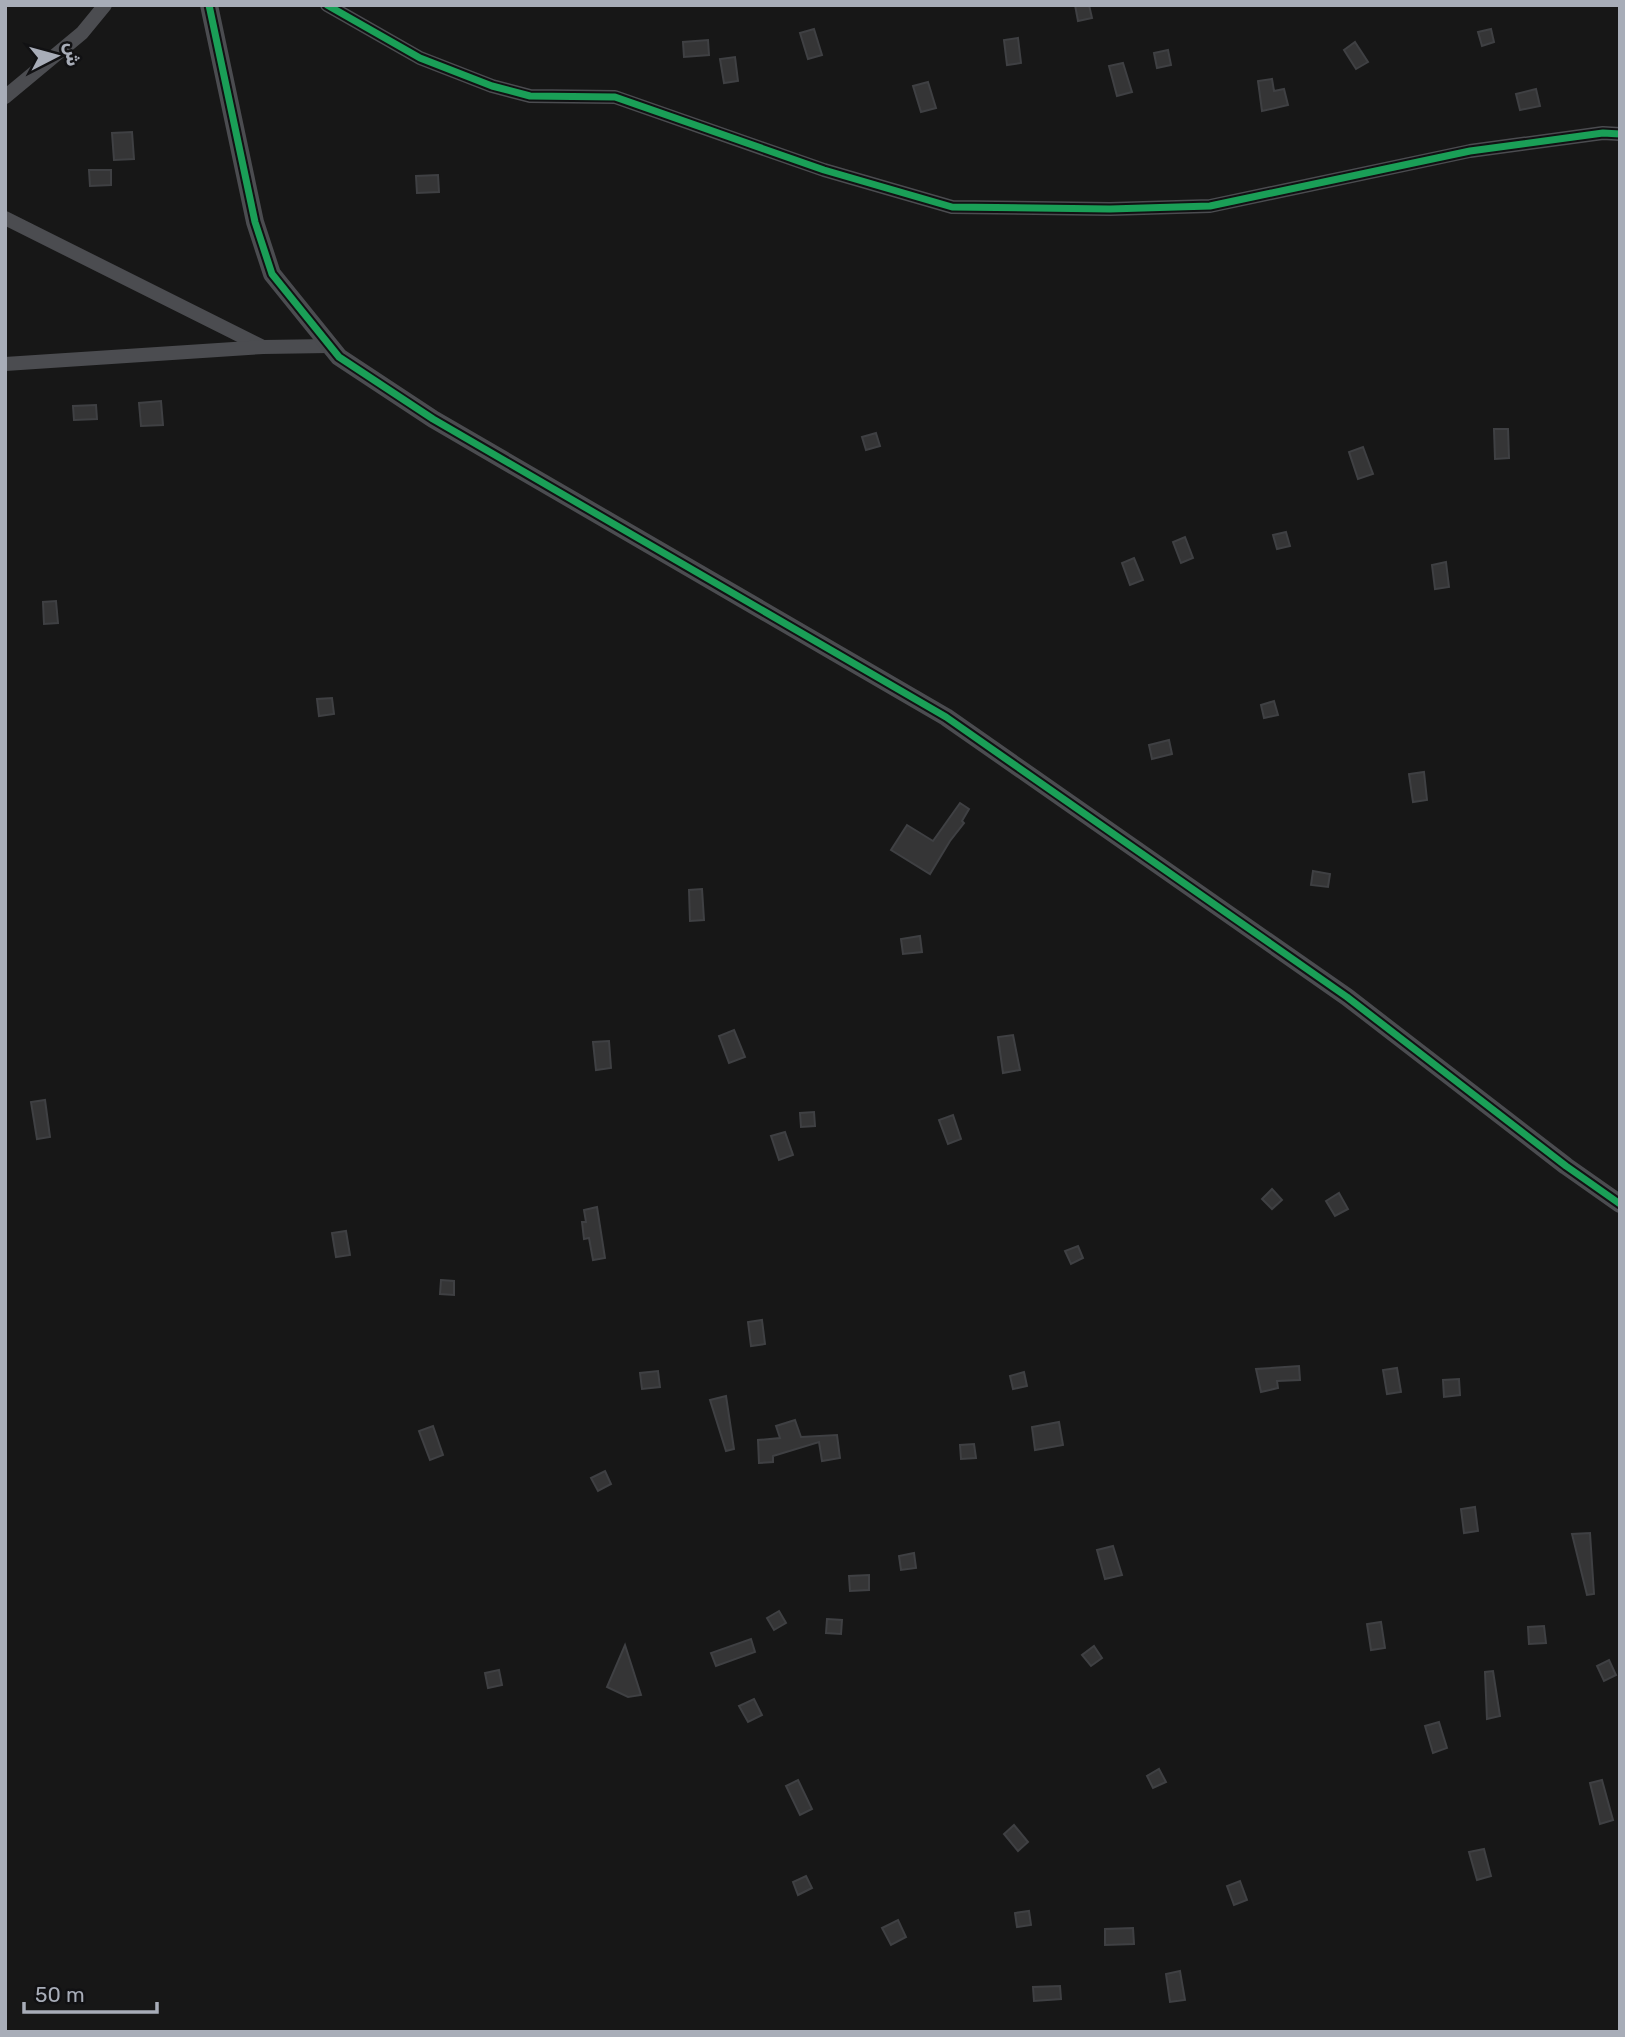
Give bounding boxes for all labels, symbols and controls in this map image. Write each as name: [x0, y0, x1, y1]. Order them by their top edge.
north arrow: [21, 21, 91, 91]
text: ش: [60, 41, 85, 67]
scale bar: [24, 1970, 158, 2014]
text: 50 m: [35, 1982, 85, 2007]

